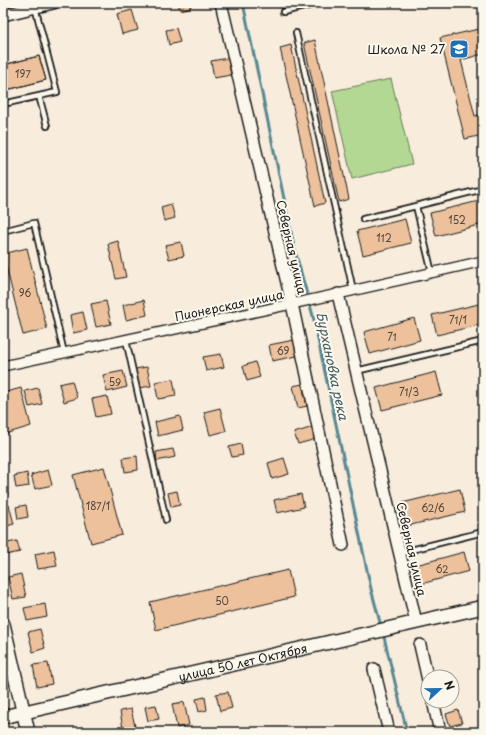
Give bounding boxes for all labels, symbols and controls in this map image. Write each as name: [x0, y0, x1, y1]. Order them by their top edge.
school or university icon: Школа № 27: [448, 38, 470, 60]
place label: Школа № 27: [368, 40, 445, 58]
house number: 197: [15, 66, 31, 81]
street label: Северная улица: [272, 198, 312, 296]
house number: 152: [448, 212, 466, 227]
house number: 112: [376, 230, 392, 245]
house number: 96: [19, 285, 31, 300]
street label: Пионерская улица: [173, 285, 285, 325]
water label: Бурхановка река: [312, 310, 354, 423]
house number: 71/1: [449, 312, 467, 327]
house number: 71: [387, 329, 397, 344]
house number: 69: [277, 343, 289, 358]
house number: 59: [109, 374, 121, 389]
house number: 71/3: [399, 384, 419, 399]
house number: 187/1: [86, 498, 110, 513]
street label: Северная улица: [392, 500, 432, 598]
house number: 62/6: [421, 500, 445, 515]
house number: 62: [435, 561, 449, 576]
house number: 50: [215, 593, 229, 608]
street label: улица 50 лет Октября: [177, 639, 309, 686]
north arrow: [420, 669, 460, 709]
text: N: [440, 678, 459, 693]

